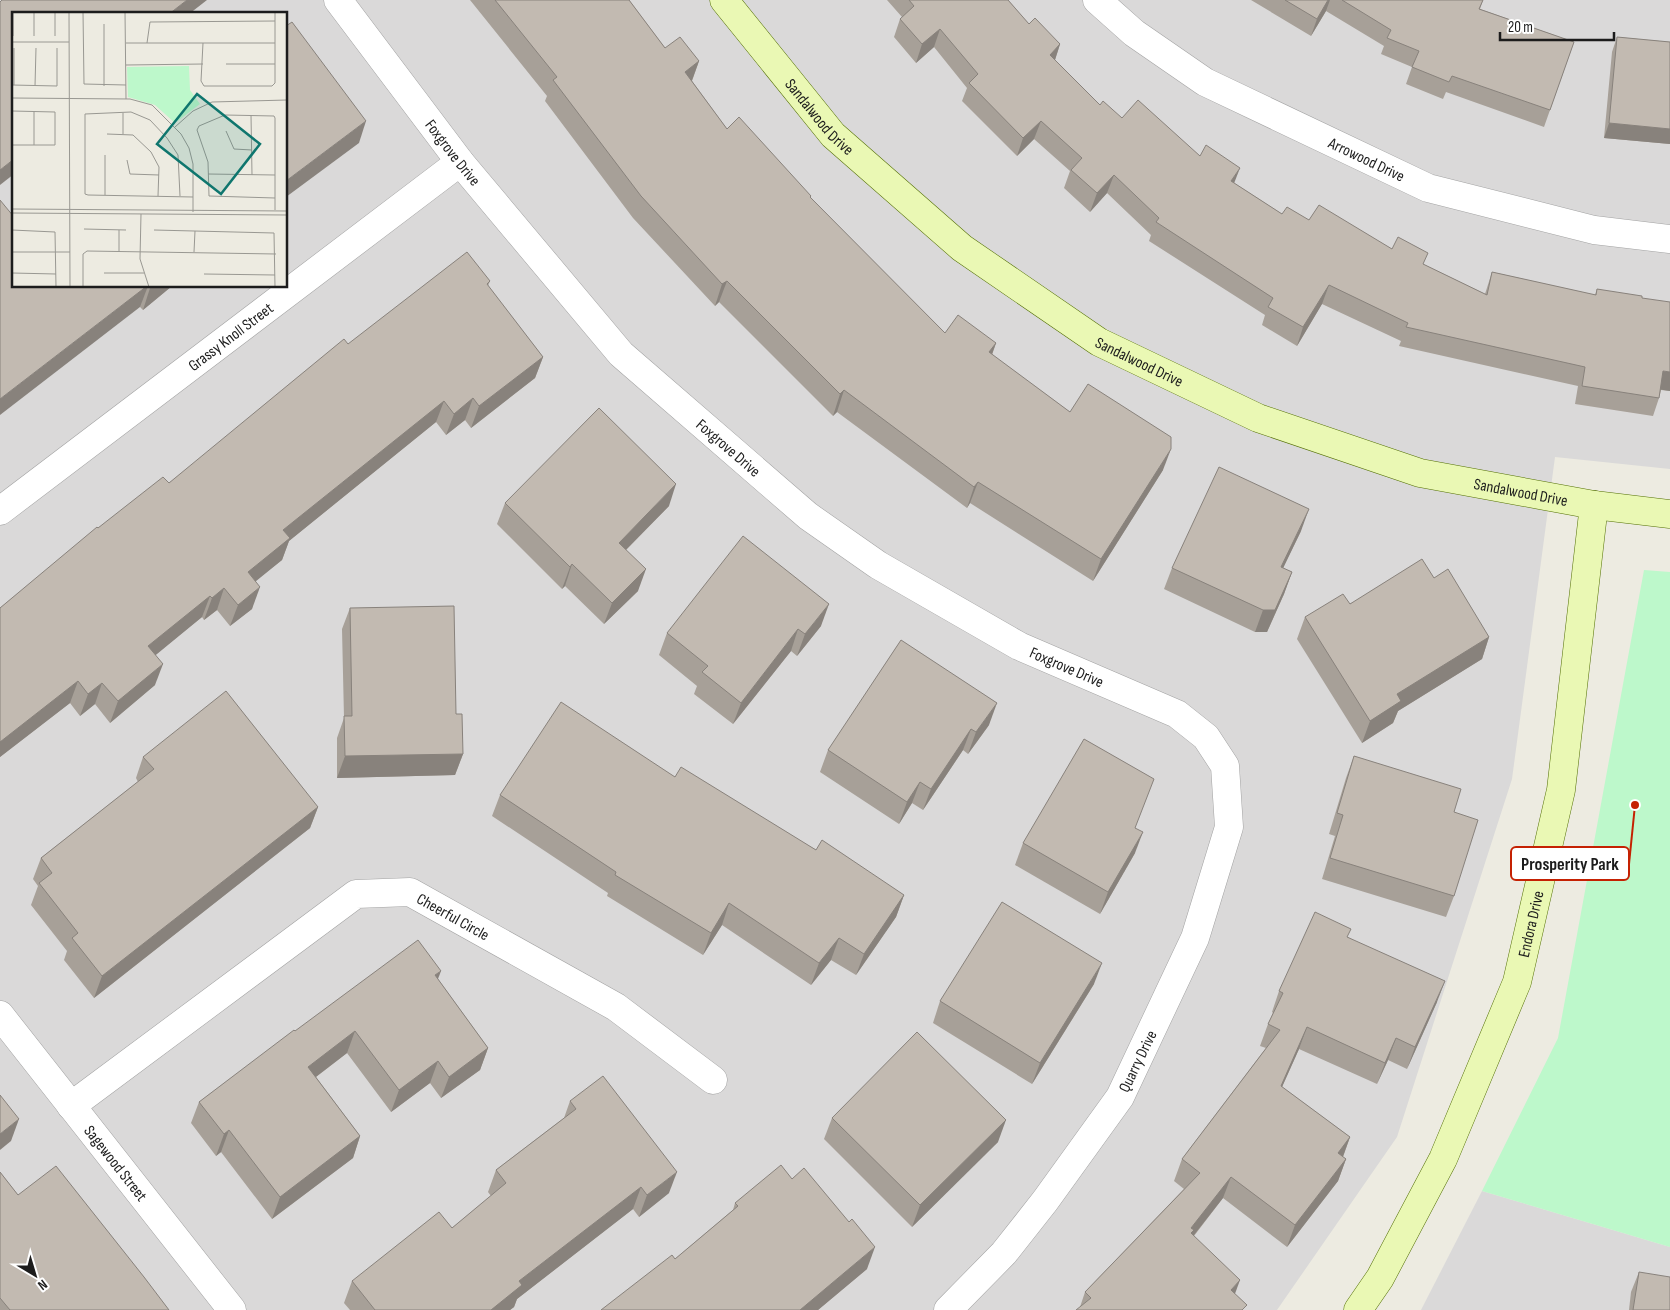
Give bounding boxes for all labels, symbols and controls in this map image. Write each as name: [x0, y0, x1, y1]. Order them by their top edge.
scale bar: [1500, 10, 1614, 42]
inset map: [12, 12, 288, 288]
text: 20 m: [1508, 18, 1533, 37]
street label: Sandalwood Drive: [780, 75, 857, 160]
street label: Foxgrove Drive: [420, 116, 484, 190]
street label: Arrowood Drive: [1324, 134, 1407, 186]
street label: Grassy Knoll Street: [185, 299, 277, 376]
street label: Sandalwood Drive: [1092, 334, 1186, 392]
street label: Foxgrove Drive: [692, 416, 764, 481]
street label: Sandalwood Drive: [1472, 475, 1569, 511]
street label: Foxgrove Drive: [1026, 644, 1106, 692]
callout: Prosperity Park: [1511, 847, 1629, 880]
text: Prosperity Park: [1521, 854, 1619, 875]
street label: Endora Drive: [1515, 889, 1549, 959]
street label: Cheerful Circle: [413, 890, 492, 945]
street label: Quarry Drive: [1115, 1028, 1162, 1096]
street label: Sagewood Street: [79, 1122, 151, 1205]
north arrow: [10, 1250, 60, 1300]
text: N: [35, 1276, 51, 1294]

